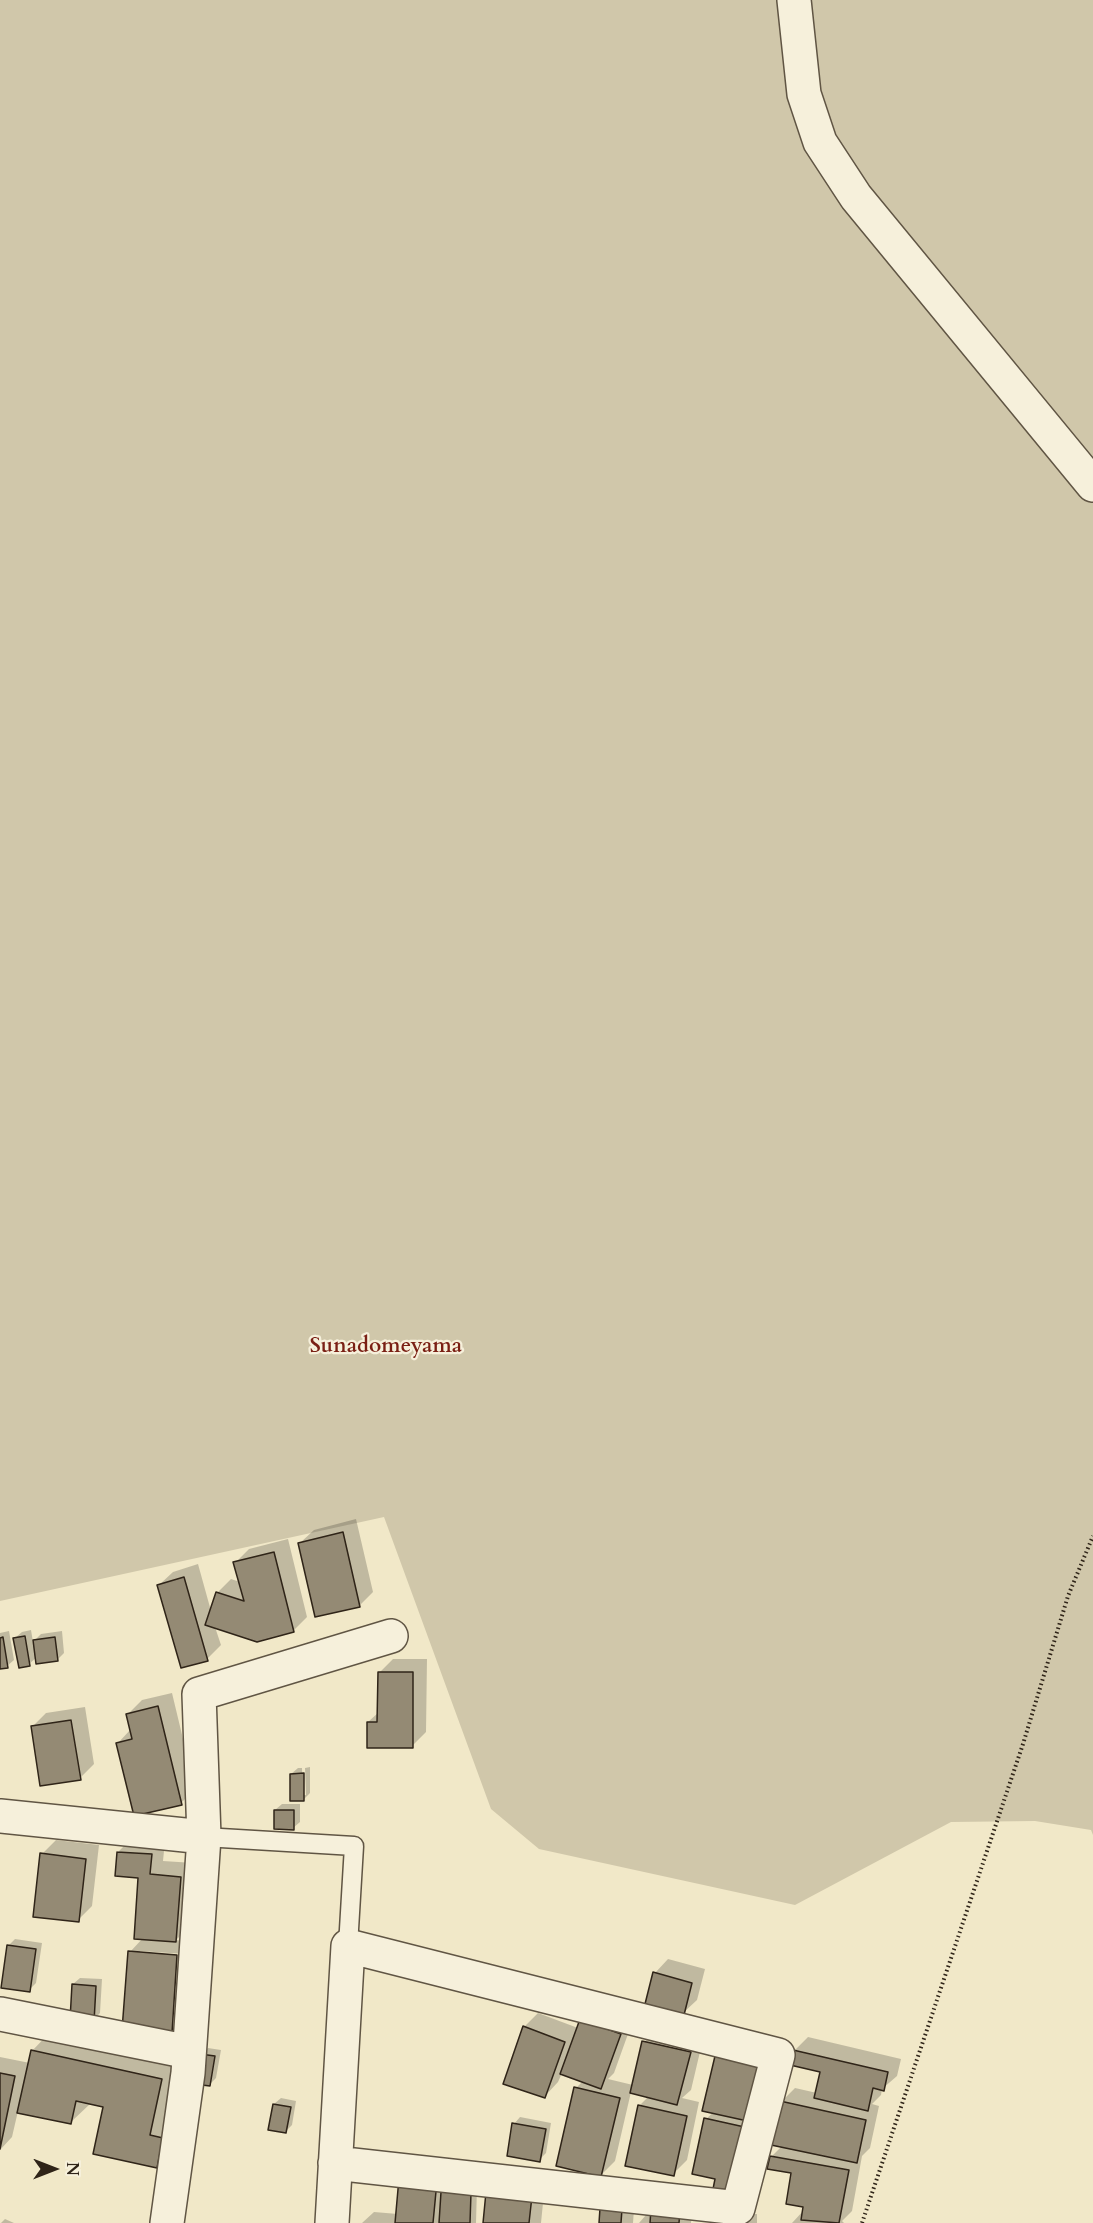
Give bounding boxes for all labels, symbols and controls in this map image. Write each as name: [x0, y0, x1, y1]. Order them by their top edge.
district label: Sunadomeyama: [310, 1334, 462, 1360]
north arrow: [24, 2139, 84, 2199]
text: N: [61, 2162, 83, 2176]

